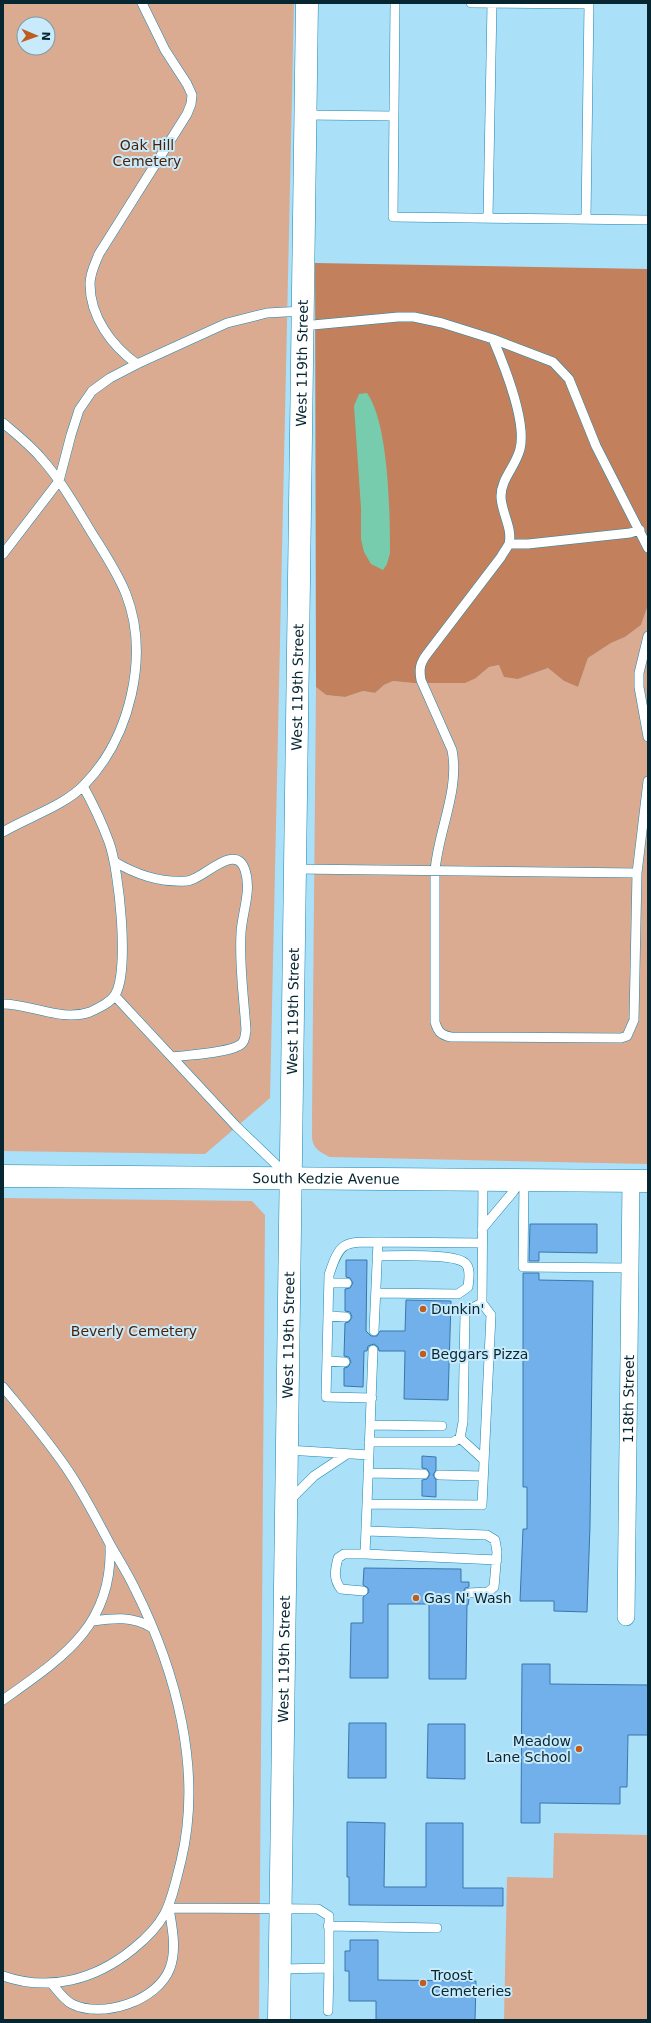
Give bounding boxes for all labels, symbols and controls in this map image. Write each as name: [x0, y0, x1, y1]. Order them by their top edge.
north arrow: [16, 16, 56, 56]
text: N: [39, 31, 52, 41]
park label: Oak Hill Cemetery: [113, 137, 181, 169]
street label: West 119th Street: [293, 299, 311, 427]
street label: West 119th Street: [289, 623, 306, 751]
street label: West 119th Street: [284, 947, 302, 1075]
street label: South Kedzie Avenue: [252, 1170, 400, 1187]
street label: West 119th Street: [280, 1271, 297, 1399]
place label: Dunkin': [431, 1301, 484, 1317]
marker: Dunkin': [418, 1304, 428, 1314]
park label: Beverly Cemetery: [71, 1323, 197, 1339]
place label: Beggars Pizza: [431, 1346, 528, 1362]
marker: Beggars Pizza: [418, 1349, 428, 1359]
street label: 118th Street: [620, 1354, 637, 1443]
place label: Gas N' Wash: [424, 1590, 512, 1606]
marker: Gas N' Wash: [411, 1593, 421, 1603]
street label: West 119th Street: [275, 1595, 293, 1723]
place label: Meadow Lane School: [486, 1733, 571, 1765]
marker: Meadow Lane School: [574, 1744, 584, 1754]
place label: Troost Cemeteries: [430, 1967, 511, 1999]
marker: Troost Cemeteries: [418, 1978, 428, 1988]

